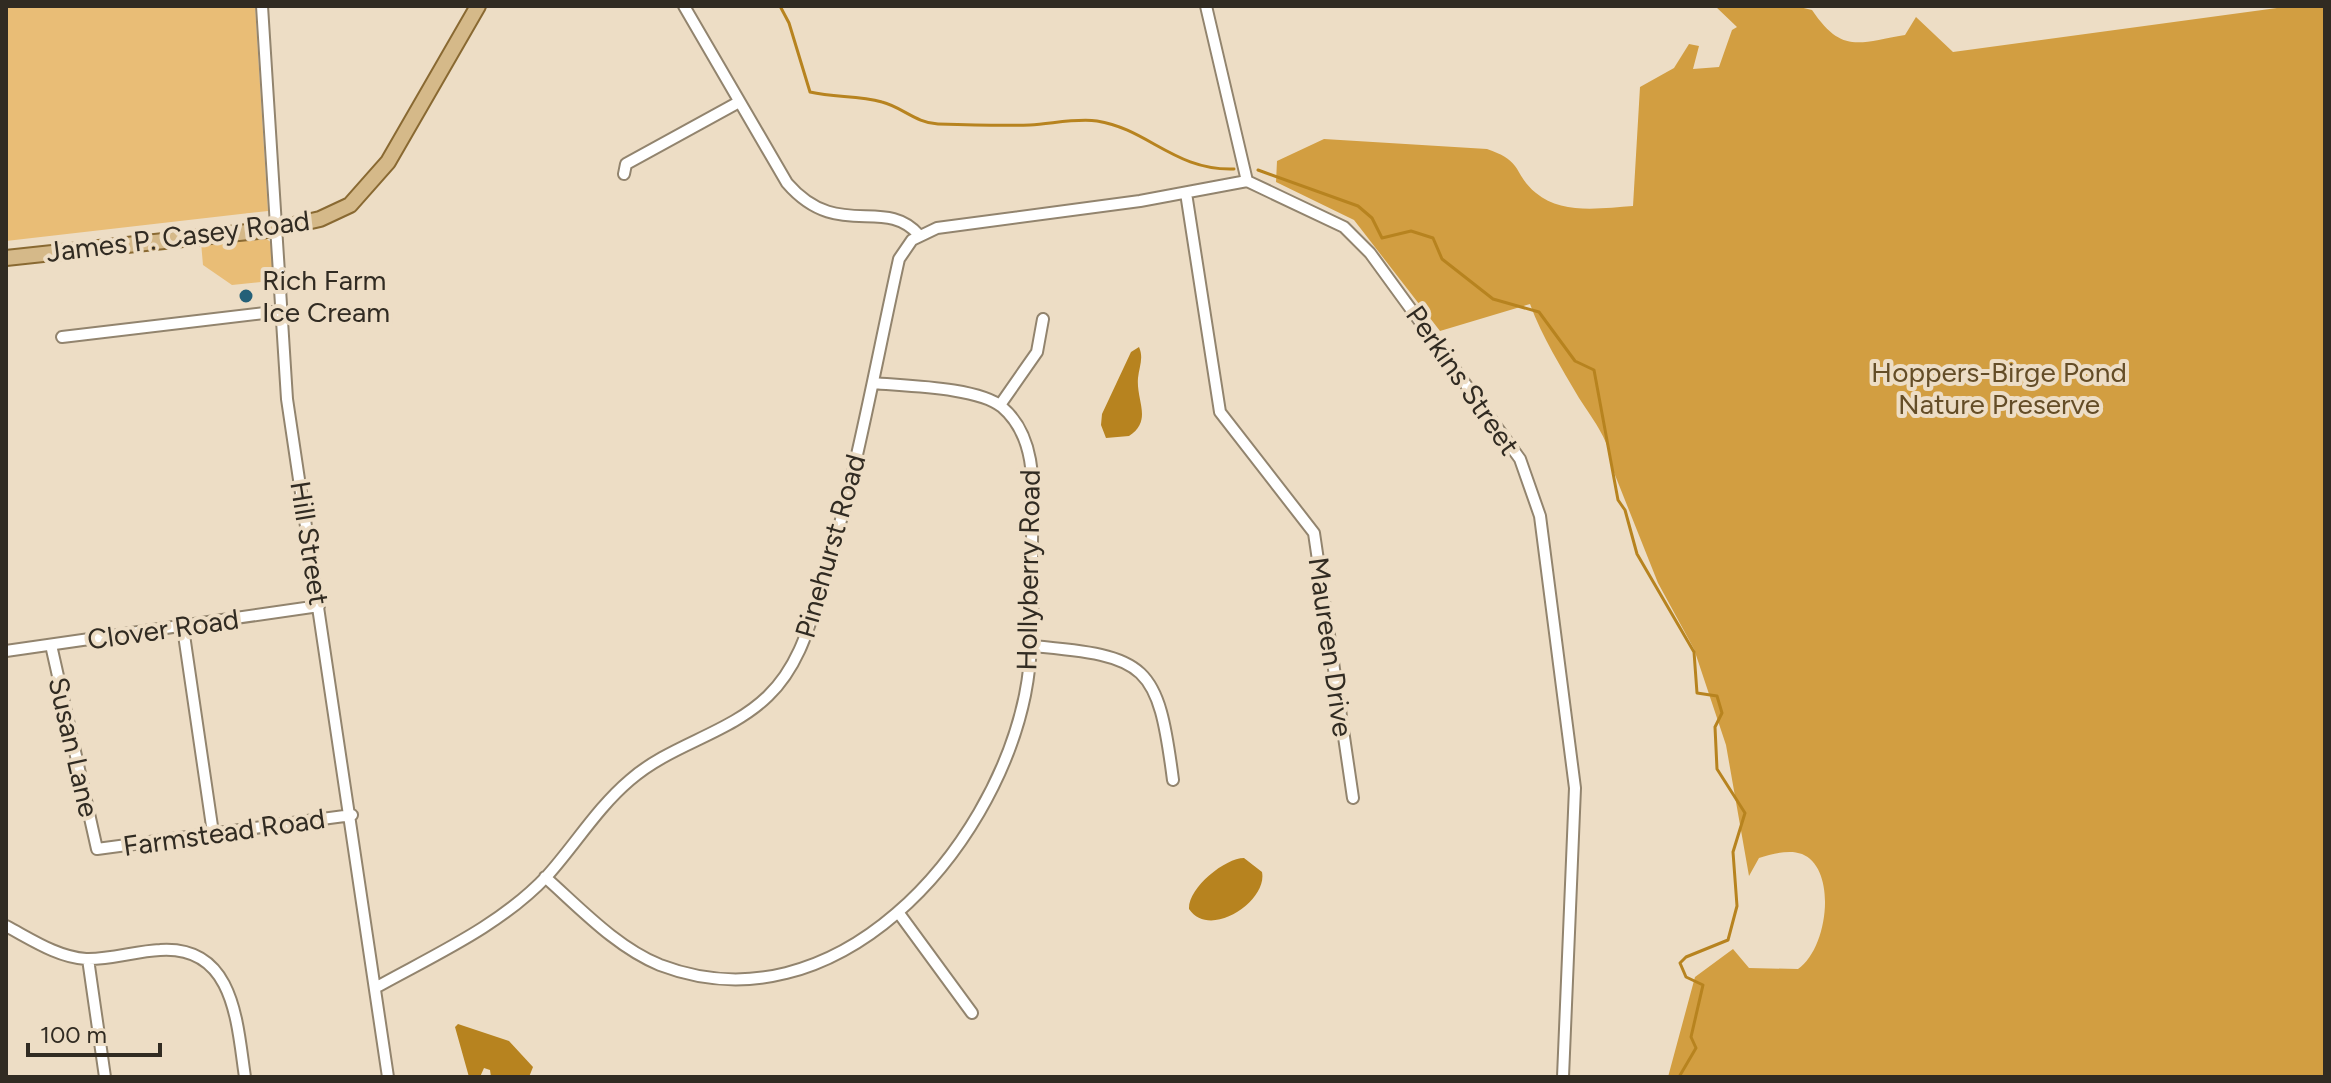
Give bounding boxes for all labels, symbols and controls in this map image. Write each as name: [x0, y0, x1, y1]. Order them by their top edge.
street label: James P. Casey Road: [44, 203, 312, 269]
place label: Rich Farm Ice Cream: [262, 263, 390, 329]
marker: Rich Farm Ice Cream: [237, 287, 255, 305]
street label: Perkins Street: [1399, 299, 1527, 461]
park label: Hoppers-Birge Pond Nature Preserve: [1871, 355, 2127, 421]
street label: Pinehurst Road: [788, 450, 872, 642]
street label: Hollyberry Road: [1009, 469, 1047, 671]
street label: Hill Street: [283, 479, 337, 607]
street label: Maureen Drive: [1302, 555, 1360, 739]
street label: Clover Road: [85, 602, 241, 656]
street label: Susan Lane: [41, 674, 107, 820]
street label: Farmstead Road: [121, 801, 327, 863]
scale bar: [28, 1007, 160, 1057]
text: 100 m: [40, 1020, 107, 1049]

